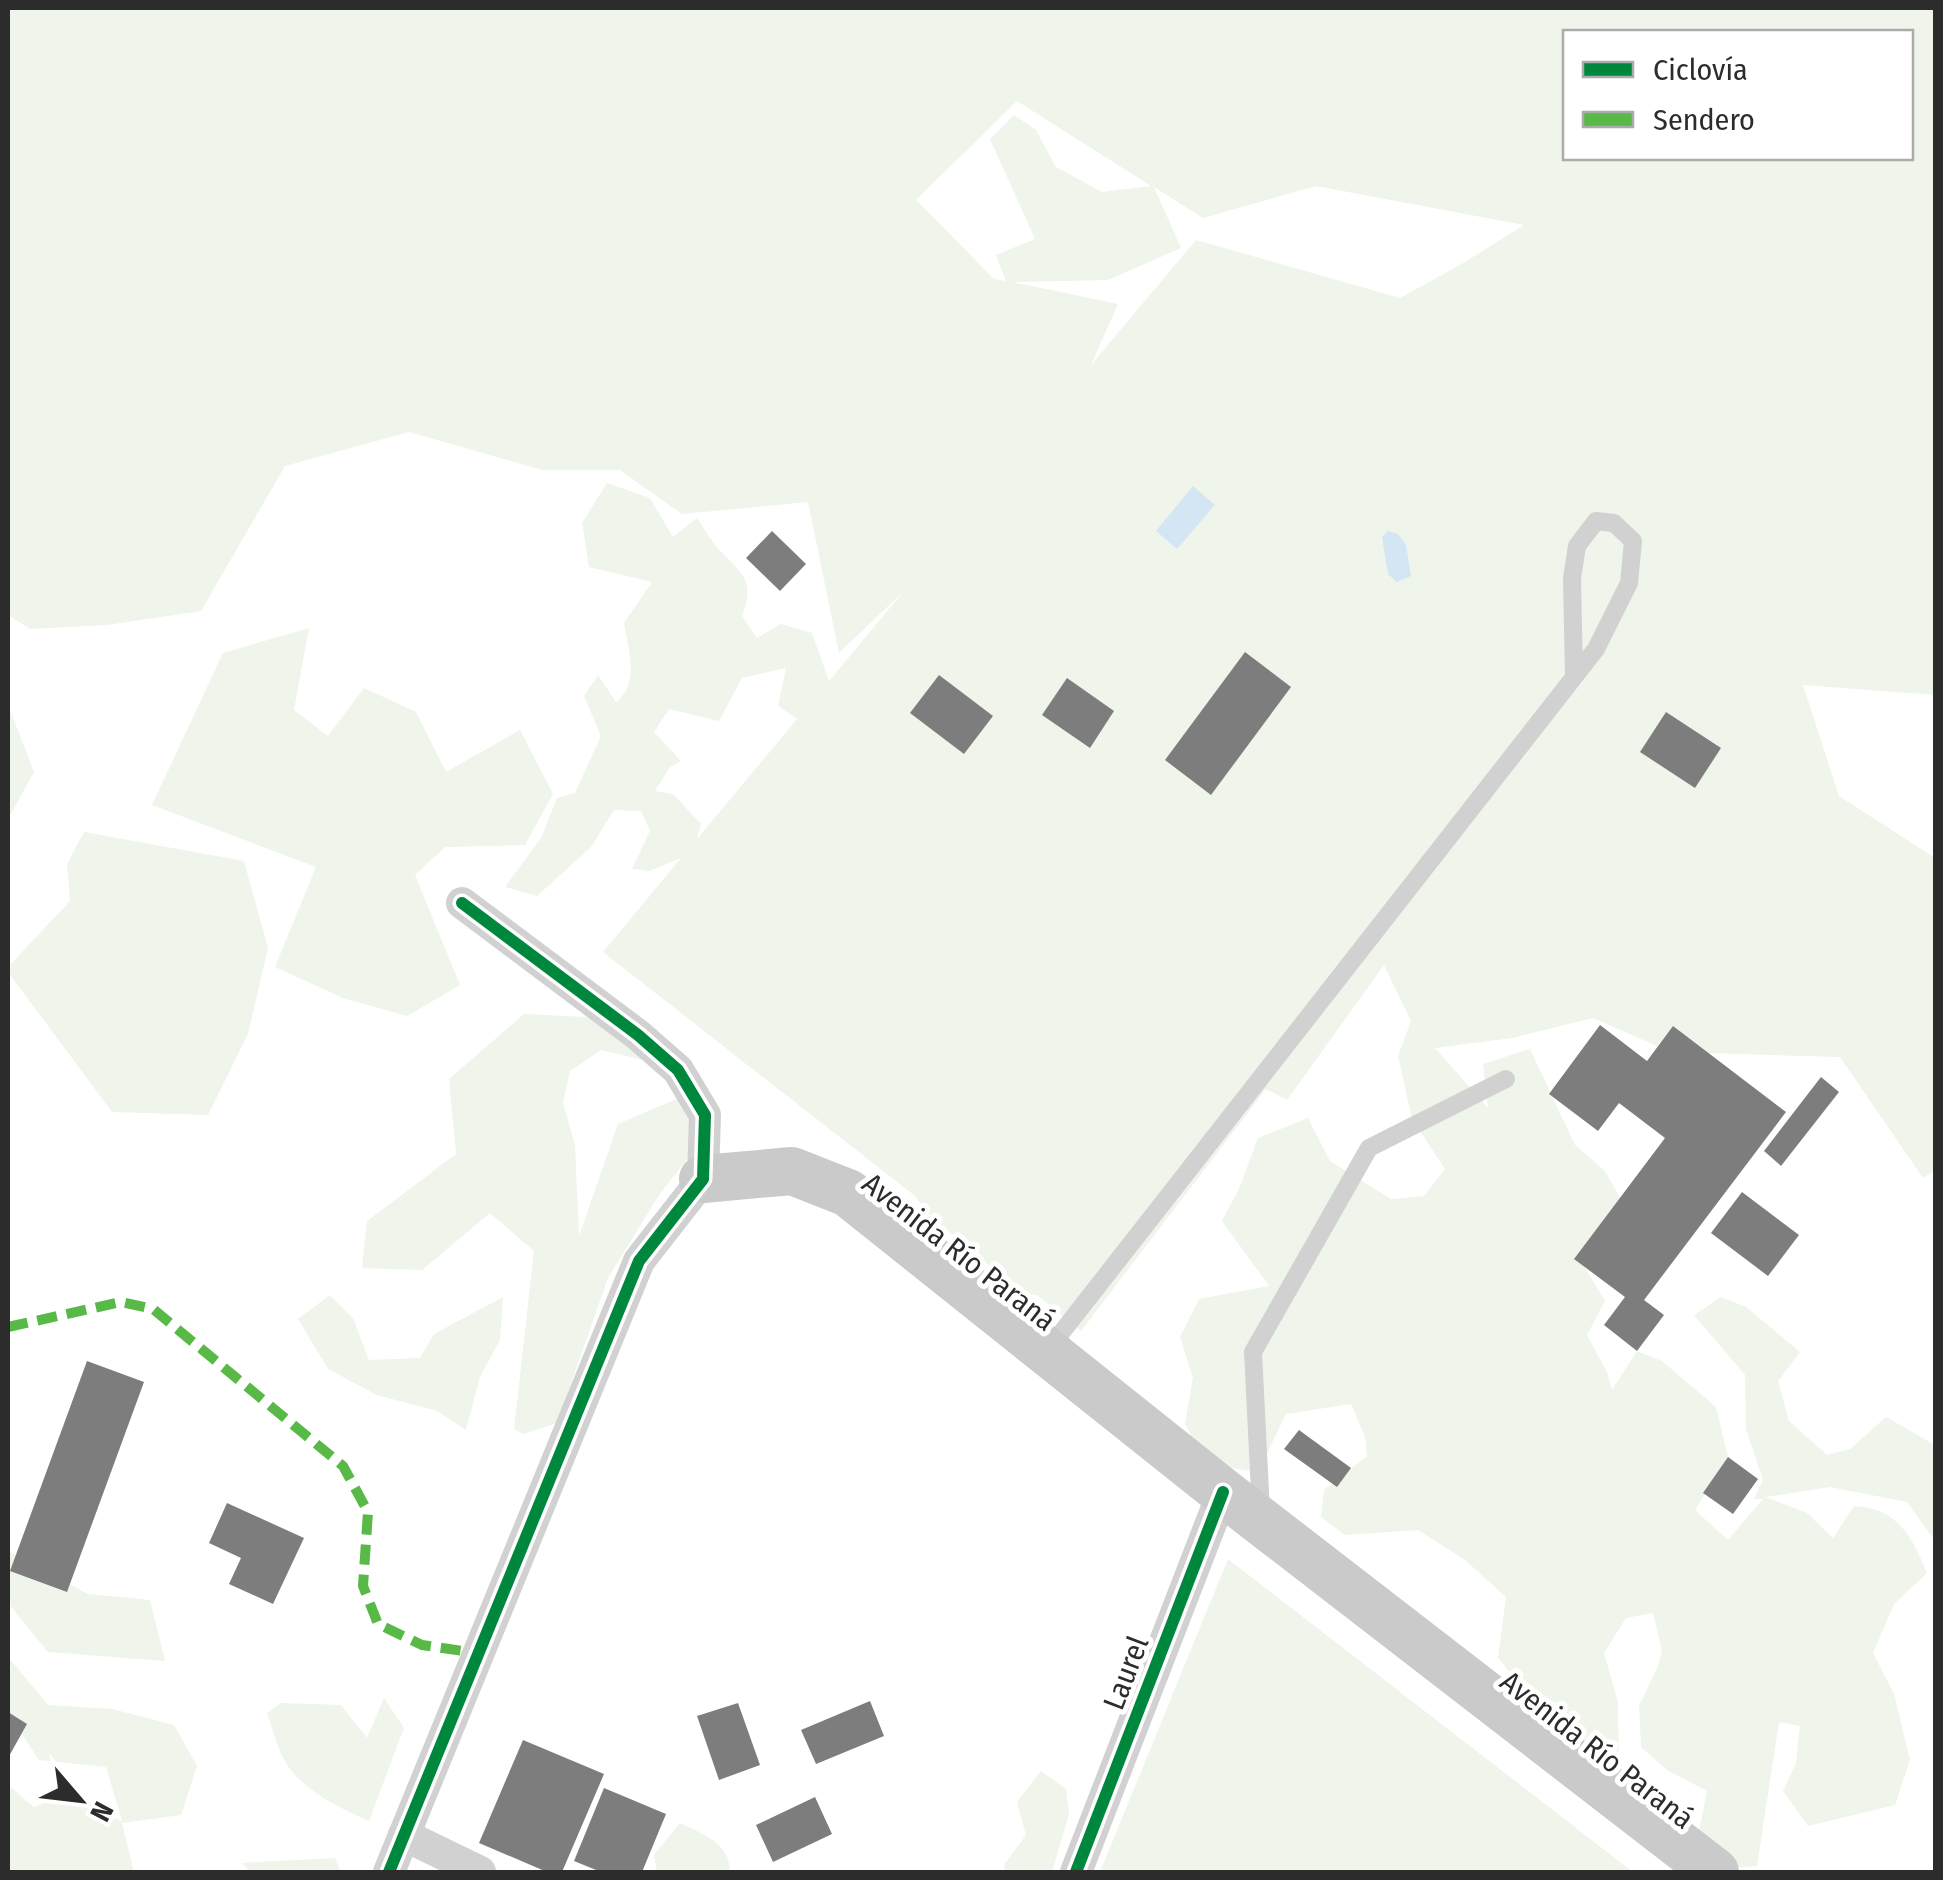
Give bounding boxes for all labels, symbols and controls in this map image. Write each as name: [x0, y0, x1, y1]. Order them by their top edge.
legend: [1563, 30, 1913, 160]
text: Ciclovía: [1653, 52, 1748, 88]
text: Sendero: [1653, 102, 1755, 138]
street label: Avenida Río Paraná: [855, 1165, 1063, 1339]
street label: Laurel: [1096, 1631, 1156, 1715]
street label: Avenida Río Paraná: [1493, 1663, 1701, 1837]
north arrow: [30, 1750, 130, 1850]
text: N: [83, 1796, 120, 1827]

